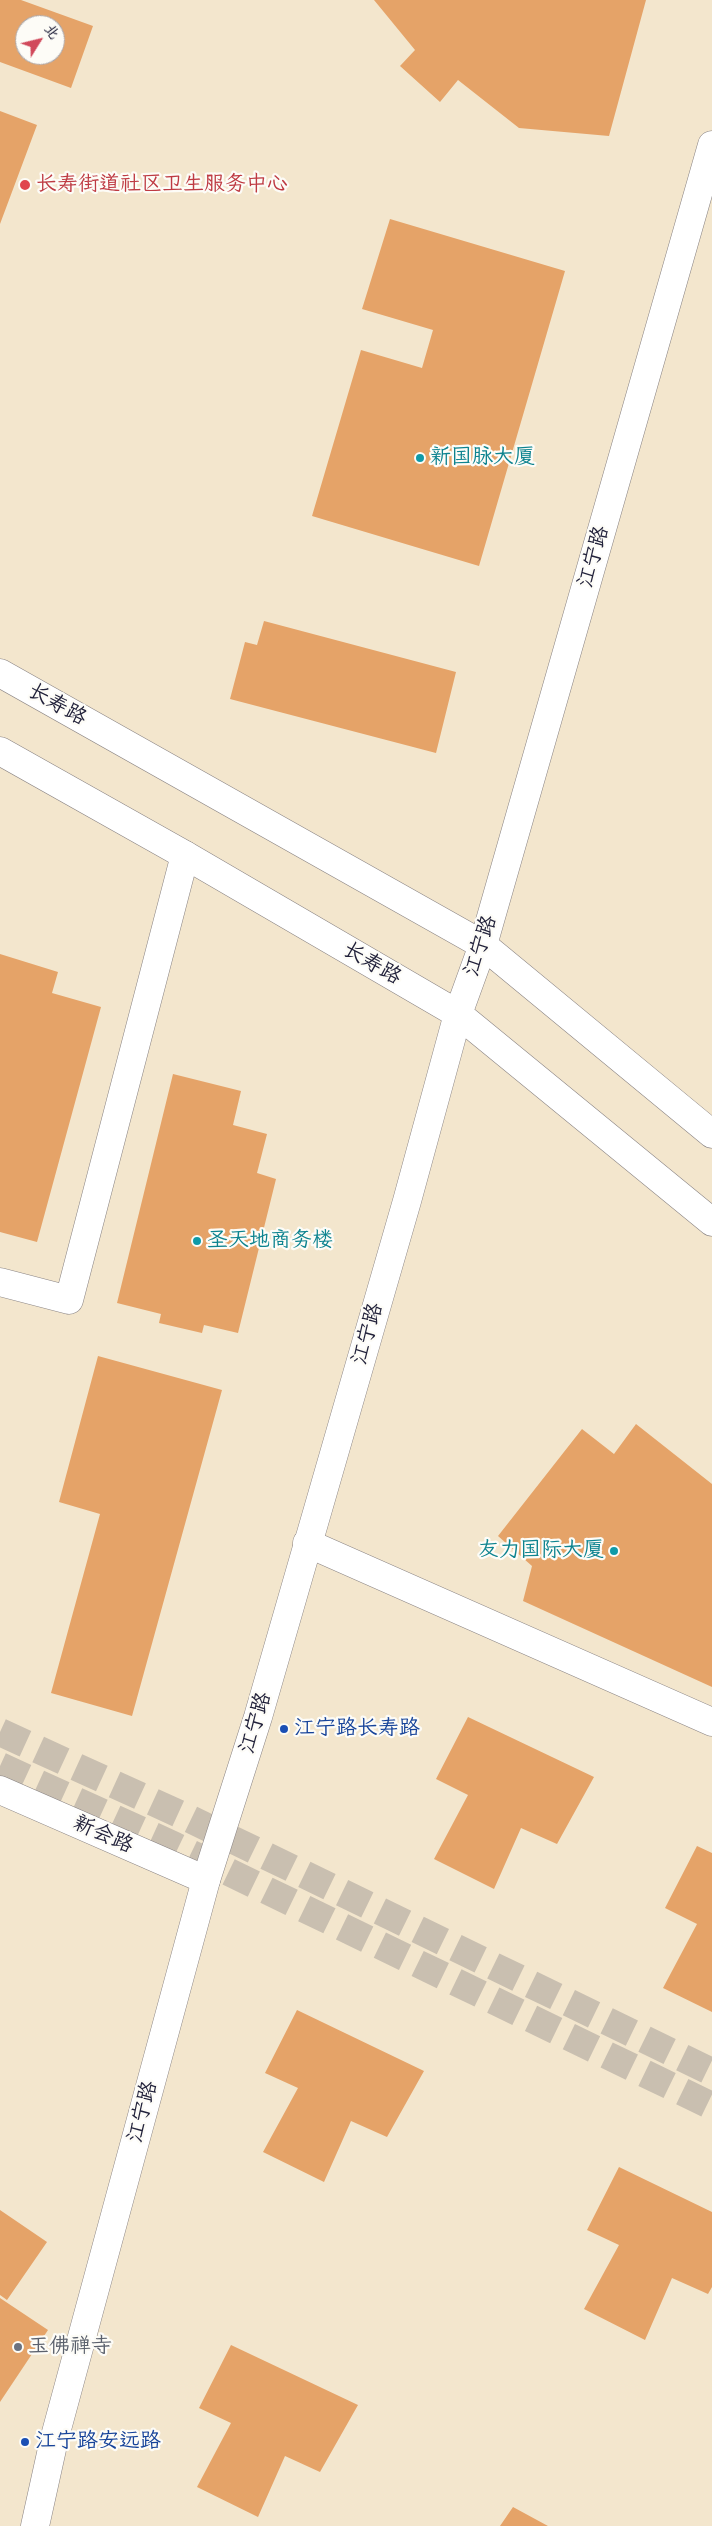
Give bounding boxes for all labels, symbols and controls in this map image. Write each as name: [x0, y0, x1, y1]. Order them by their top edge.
north arrow: [15, 15, 65, 65]
text: 北: [41, 21, 63, 42]
place label: 长寿街道社区卫生服务中心: [36, 172, 288, 198]
marker: 长寿街道社区卫生服务中心: [18, 178, 32, 192]
place label: 新国脉大厦: [430, 445, 535, 471]
marker: 新国脉大厦: [414, 452, 426, 464]
street label: 江宁路: [573, 523, 615, 591]
street label: 长寿路: [23, 679, 91, 731]
street label: 江宁路: [459, 912, 503, 980]
street label: 长寿路: [338, 937, 406, 991]
place label: 圣天地商务楼: [207, 1228, 333, 1254]
marker: 圣天地商务楼: [191, 1235, 203, 1247]
street label: 江宁路: [347, 1300, 389, 1368]
place label: 友力国际大厦: [478, 1538, 604, 1564]
marker: 友力国际大厦: [608, 1545, 620, 1557]
street label: 江宁路: [235, 1689, 277, 1757]
place label: 江宁路长寿路: [294, 1716, 420, 1742]
marker: 江宁路长寿路: [278, 1723, 290, 1735]
street label: 新会路: [69, 1811, 137, 1859]
street label: 江宁路: [123, 2078, 163, 2146]
place label: 玉佛禅寺: [28, 2334, 112, 2360]
marker: 玉佛禅寺: [12, 2341, 24, 2353]
place label: 江宁路安远路: [35, 2429, 161, 2455]
marker: 江宁路安远路: [19, 2436, 31, 2448]

